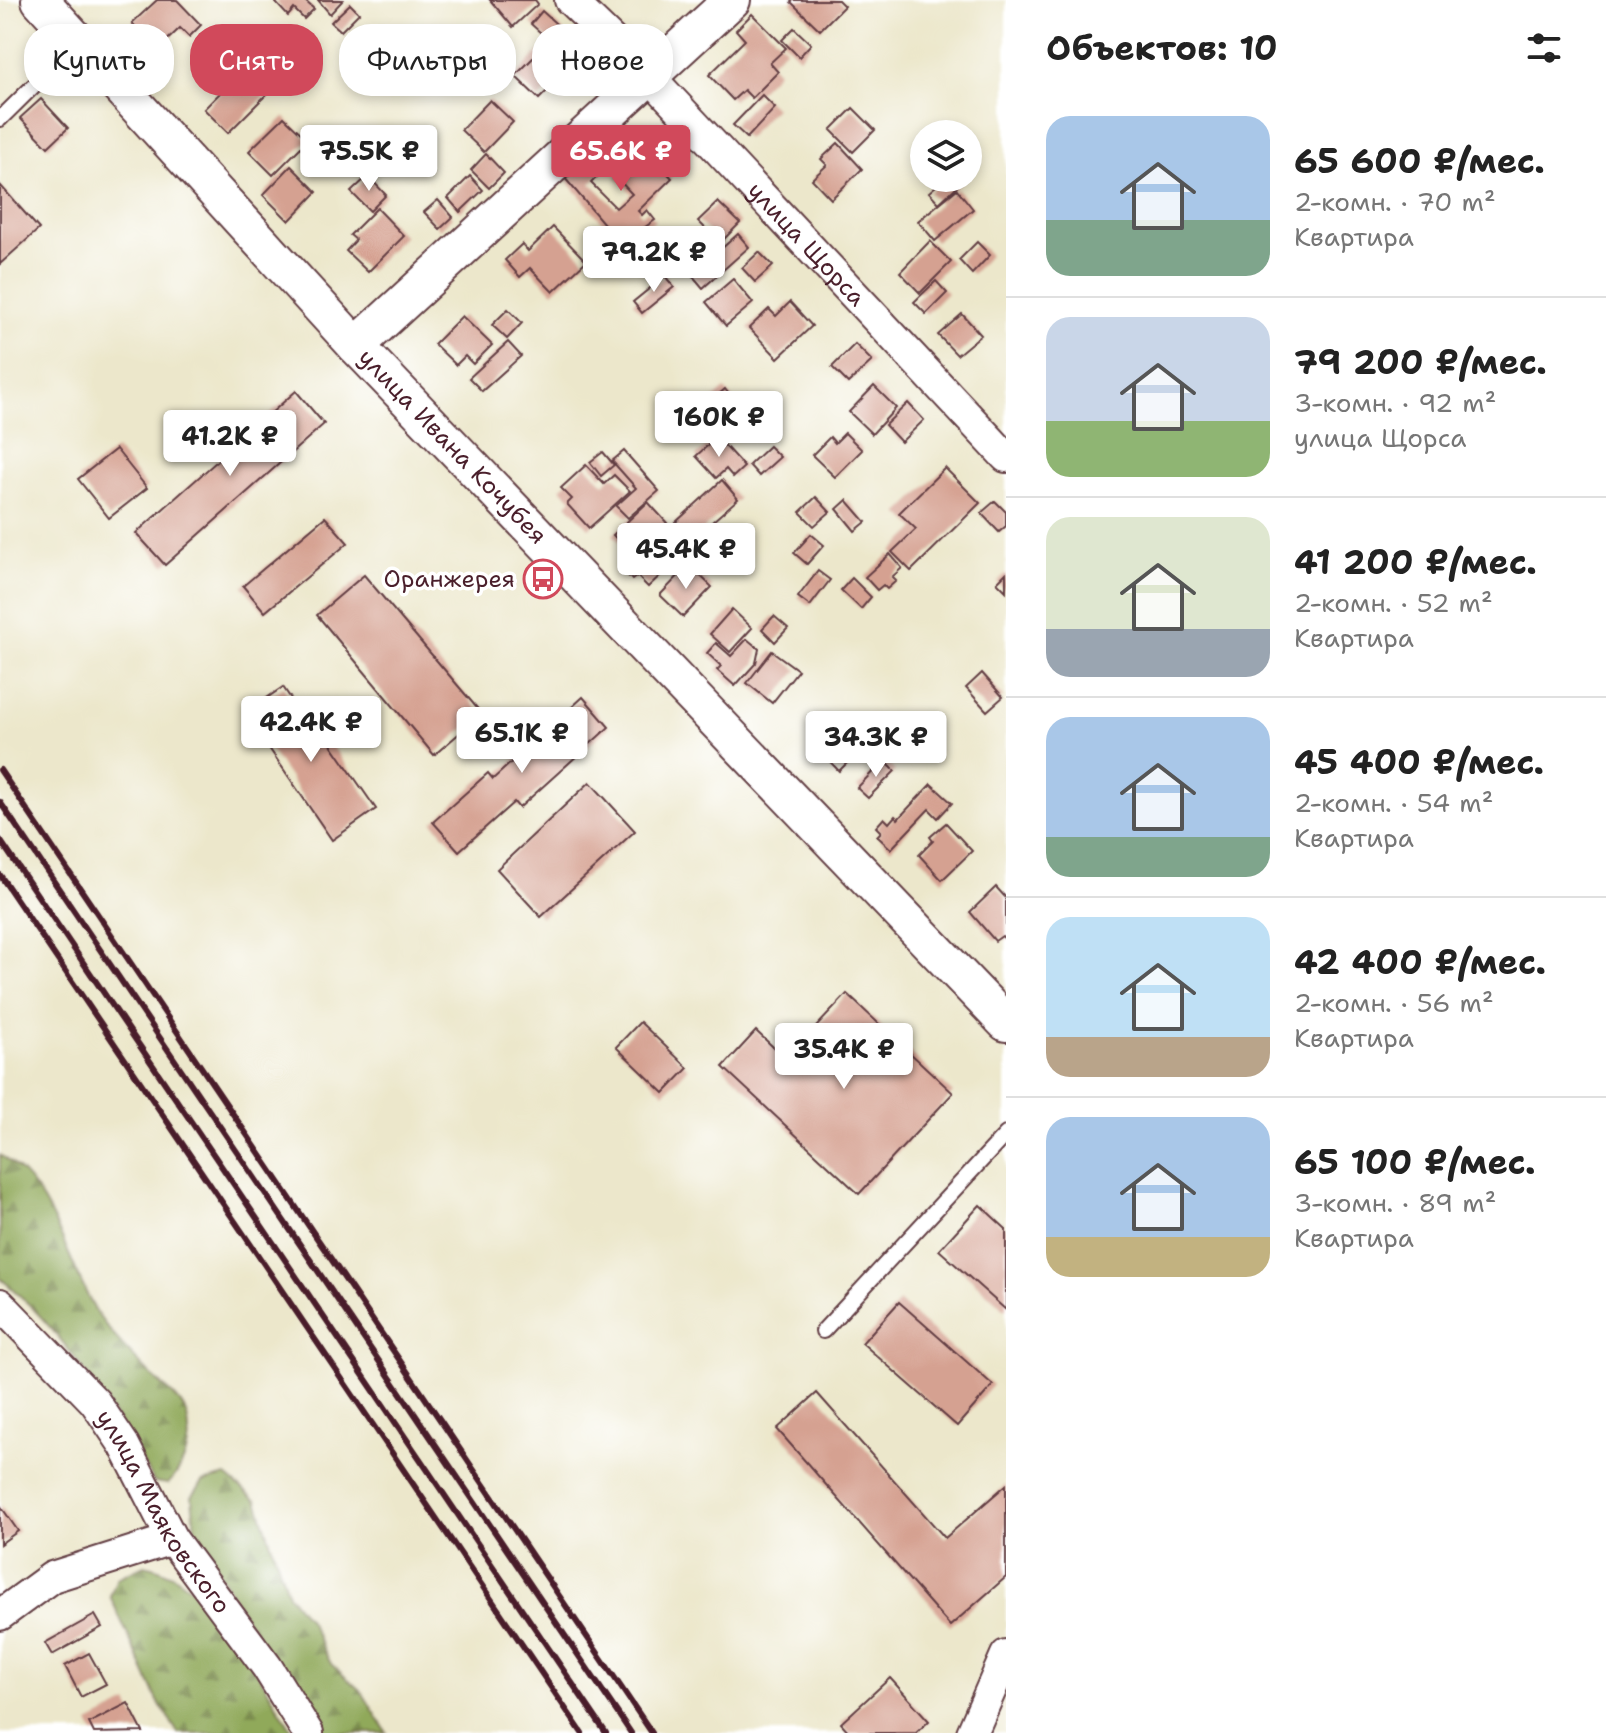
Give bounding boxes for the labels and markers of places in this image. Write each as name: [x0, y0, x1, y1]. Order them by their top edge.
pin: 75.5K ₽: [295, 125, 443, 193]
pin: 65.6K ₽: [547, 125, 695, 193]
pin: 79.2K ₽: [580, 226, 728, 294]
pin: 160K ₽: [654, 391, 784, 459]
pin: 41.2K ₽: [156, 410, 304, 478]
pin: 45.4K ₽: [612, 523, 760, 591]
bus stop icon: Оранжерея: [522, 558, 564, 600]
place label: Оранжерея: [384, 563, 515, 595]
pin: 42.4K ₽: [237, 696, 385, 764]
pin: 65.1K ₽: [448, 707, 596, 775]
pin: 34.3K ₽: [802, 711, 950, 779]
pin: 35.4K ₽: [770, 1023, 918, 1091]

